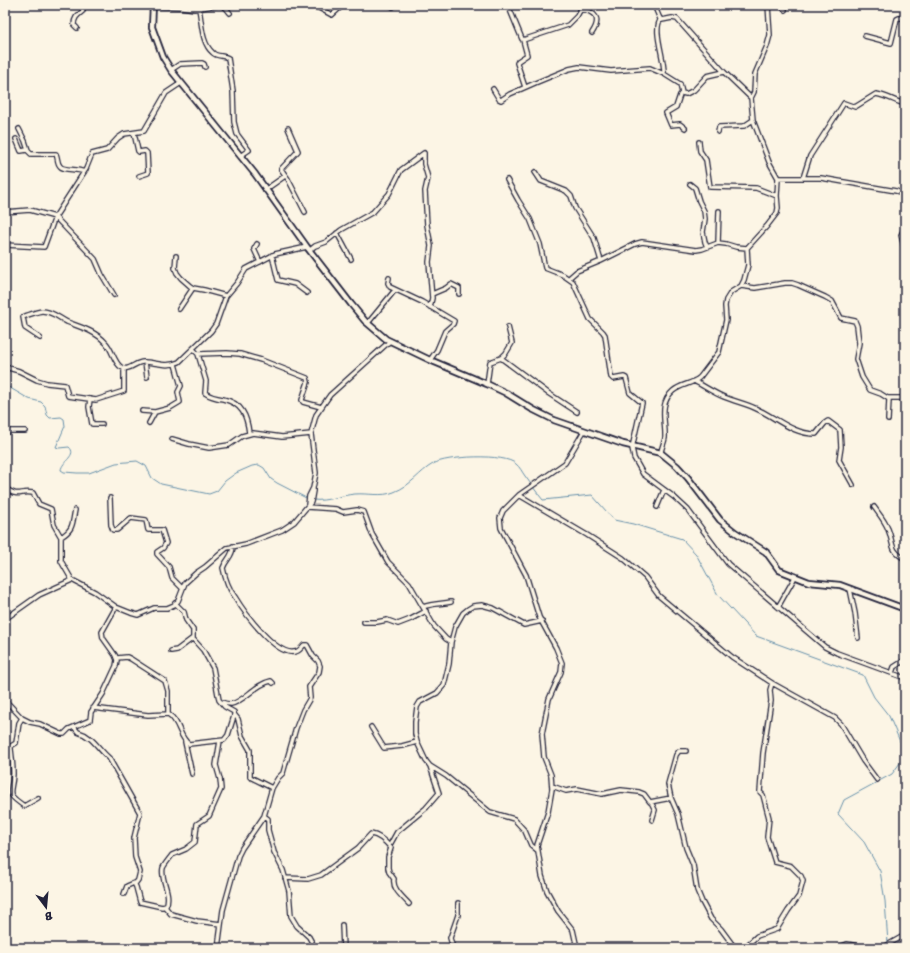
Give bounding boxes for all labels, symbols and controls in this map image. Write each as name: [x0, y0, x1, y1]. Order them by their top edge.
north arrow: [26, 887, 66, 927]
text: B: [43, 906, 55, 926]

